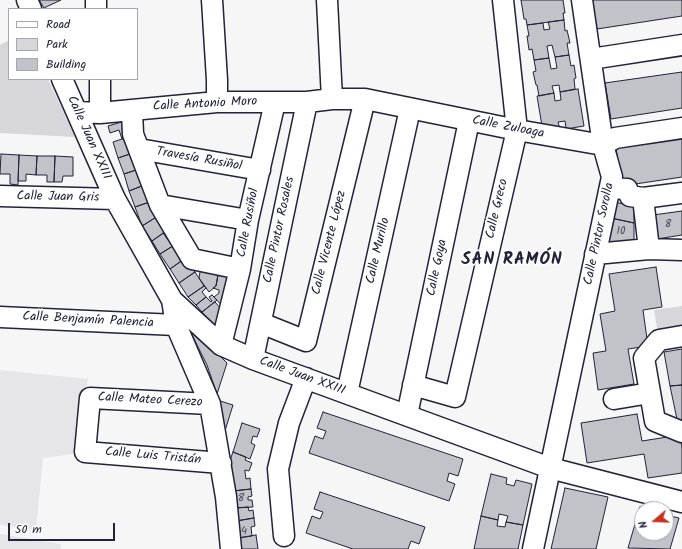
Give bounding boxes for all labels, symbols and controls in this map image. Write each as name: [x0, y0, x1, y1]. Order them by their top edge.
legend: [8, 8, 138, 80]
text: Road: [46, 15, 70, 34]
text: Park: [46, 35, 68, 54]
text: Building: [46, 55, 86, 74]
street label: Calle Juan XXIII: [63, 94, 113, 182]
street label: Calle Antonio Moro: [152, 94, 258, 116]
street label: Calle Zuloaga: [471, 113, 545, 143]
street label: Travesía Rusiñol: [155, 145, 243, 175]
street label: Calle Pintor Rosales: [261, 175, 299, 285]
street label: Calle Greco: [484, 177, 512, 241]
street label: Calle Pintor Sorolla: [582, 181, 618, 287]
street label: Calle Rusiñol: [235, 187, 263, 259]
street label: Calle Juan Gris: [16, 189, 100, 207]
street label: Calle Vicente López: [310, 189, 350, 297]
street label: Calle Murillo: [364, 216, 394, 286]
house number: 8: [665, 218, 671, 232]
house number: 10: [617, 225, 625, 239]
street label: Calle Goya: [424, 238, 452, 298]
district label: SAN RAMÓN: [461, 251, 563, 271]
street label: Calle Benjamín Palencia: [22, 310, 154, 332]
street label: Calle Juan XXIII: [257, 354, 347, 400]
street label: Calle Mateo Cerezo: [97, 390, 203, 412]
street label: Calle Luis Tristán: [104, 445, 202, 469]
house number: 8: [238, 492, 244, 506]
north arrow: [634, 501, 674, 541]
scale bar: [10, 515, 117, 541]
text: N: [634, 518, 653, 531]
text: 50 m: [15, 520, 42, 539]
house number: 4: [241, 525, 247, 539]

